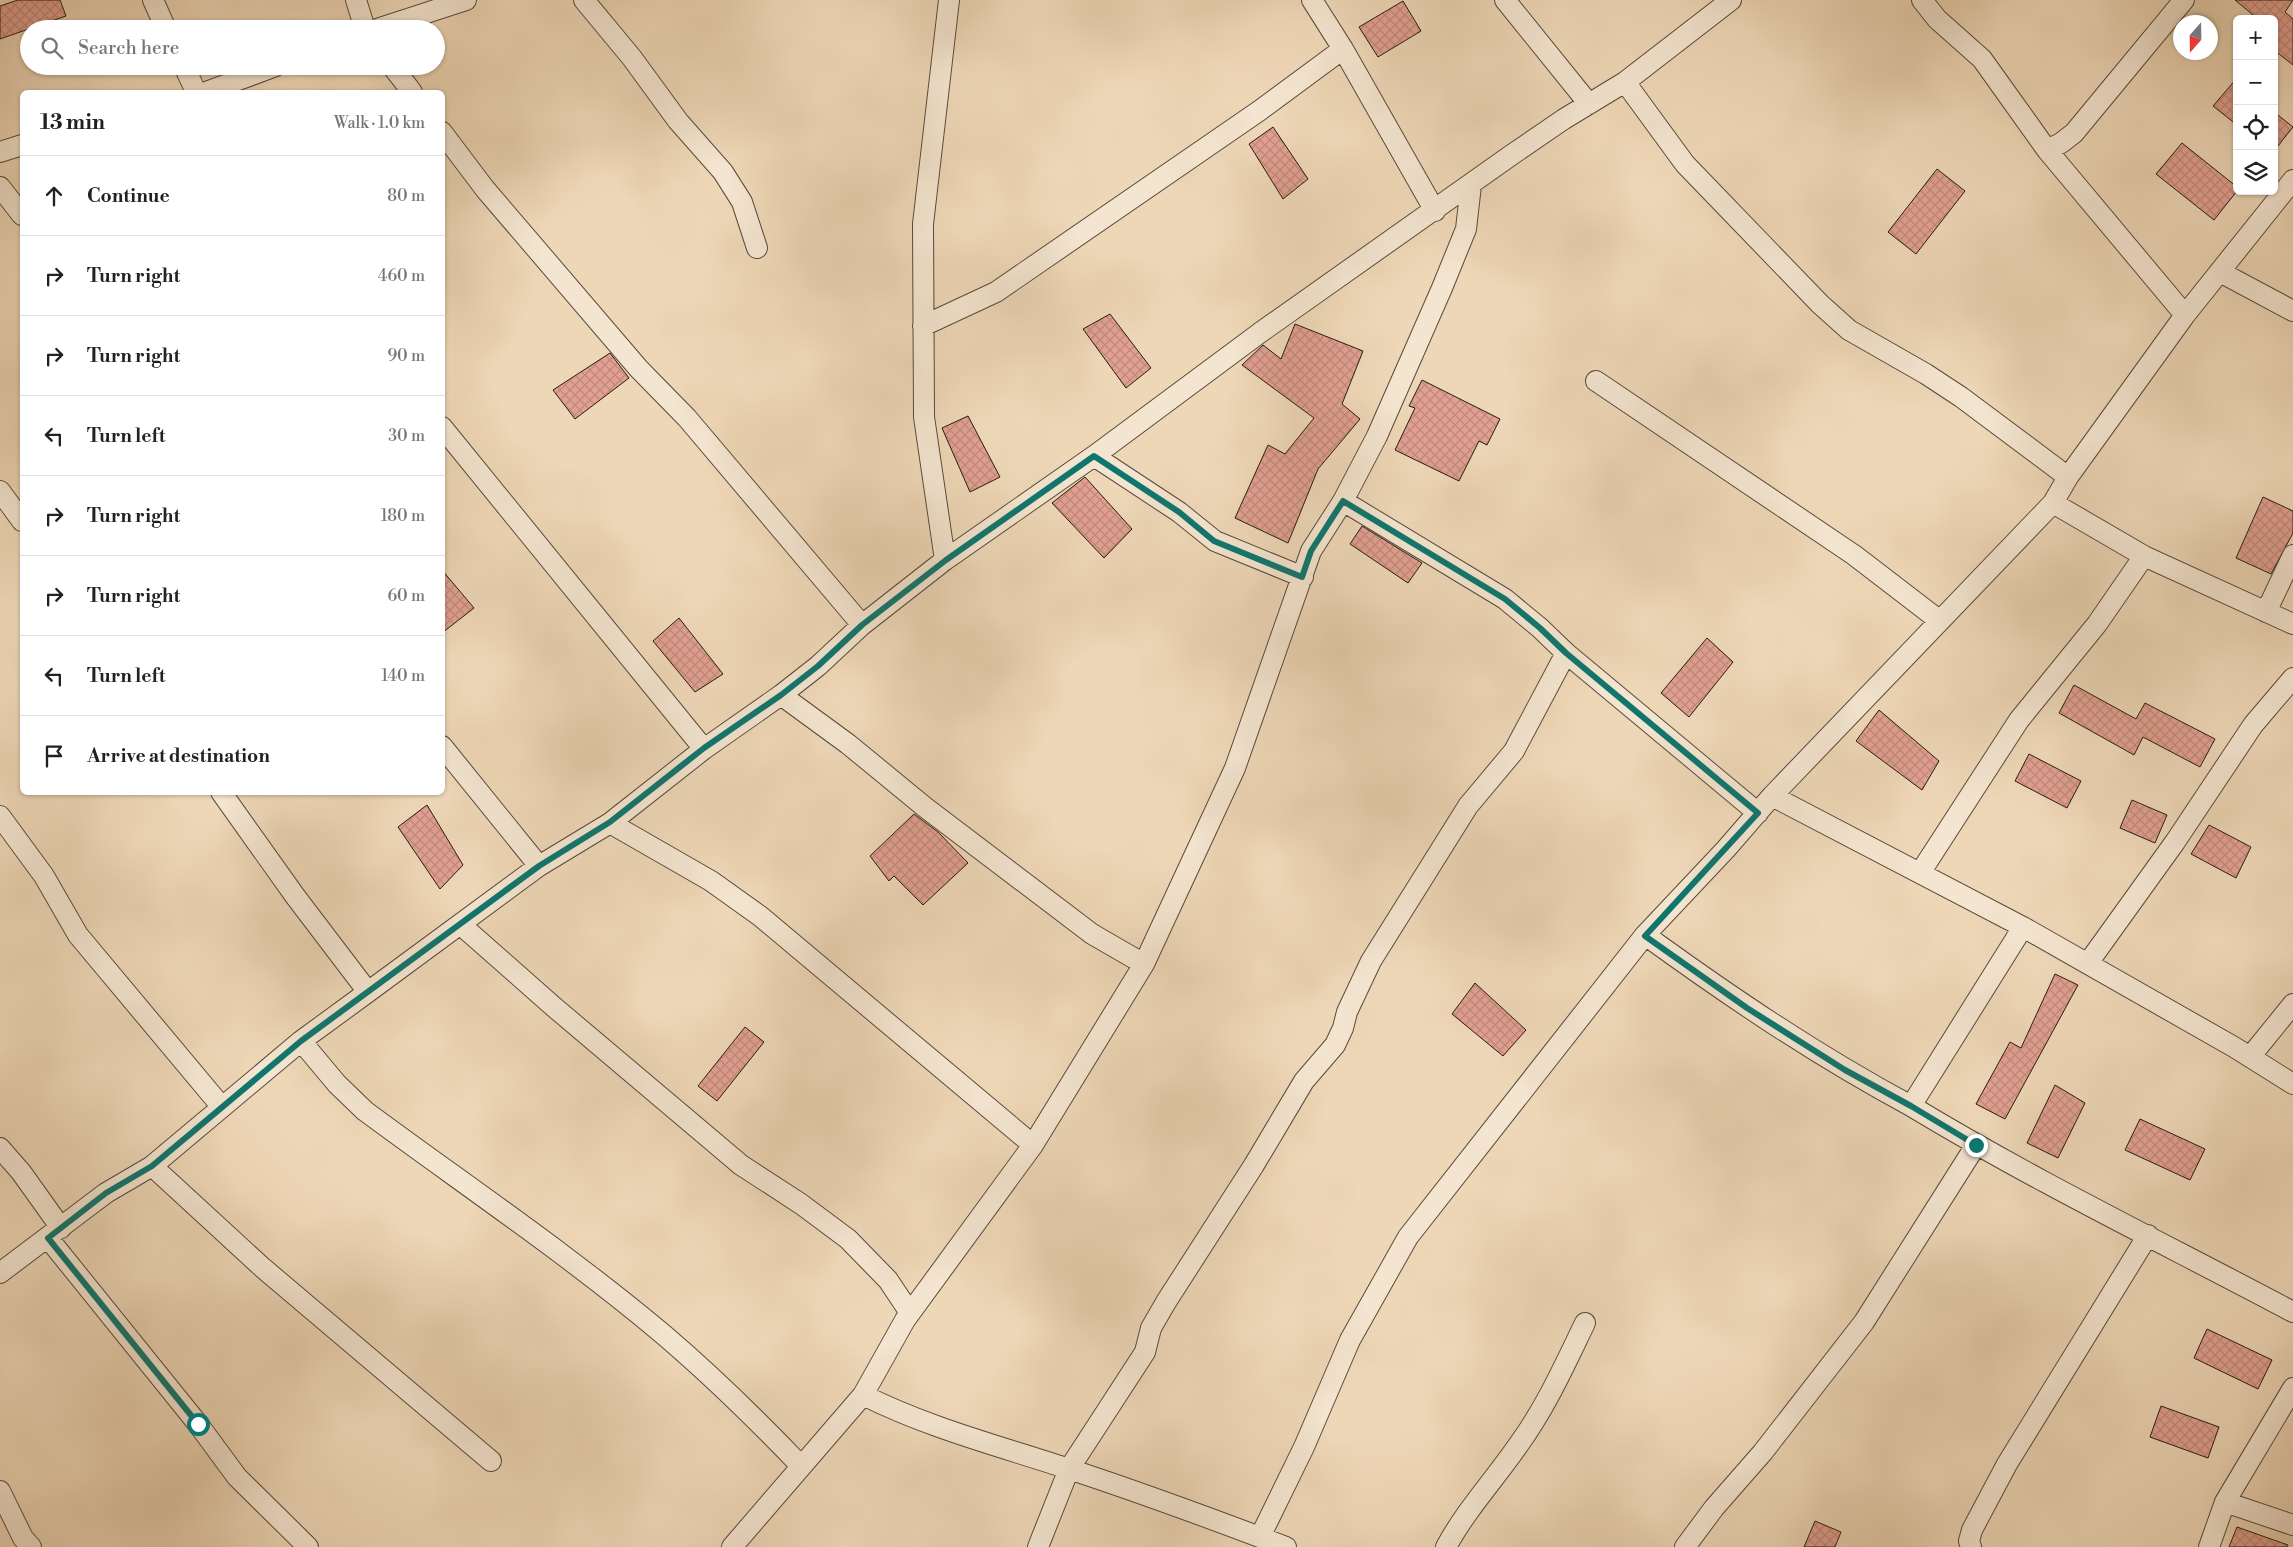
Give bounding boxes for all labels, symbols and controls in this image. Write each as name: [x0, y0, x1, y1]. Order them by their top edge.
north arrow: [2173, 15, 2218, 60]
map controls: [2233, 15, 2278, 195]
button: +: [2233, 15, 2278, 60]
search box: [20, 20, 445, 75]
icon: search: [38, 34, 66, 62]
text: Search here: [78, 36, 179, 60]
button: −: [2233, 60, 2278, 105]
button: locate: [2233, 105, 2278, 150]
text: 13 min: [40, 110, 105, 136]
text: Walk · 1.0 km: [334, 113, 425, 133]
button: layers: [2233, 150, 2278, 195]
icon: ahead: [40, 182, 68, 210]
text: Continue: [87, 184, 170, 208]
text: 80 m: [387, 186, 425, 206]
icon: right: [40, 262, 68, 290]
text: Turn right: [87, 264, 180, 288]
text: 460 m: [378, 266, 425, 286]
icon: right: [40, 342, 68, 370]
text: Turn right: [87, 344, 180, 368]
text: 90 m: [387, 346, 425, 366]
icon: left: [40, 422, 68, 450]
text: Turn left: [87, 424, 166, 448]
text: 30 m: [388, 426, 425, 446]
icon: right: [40, 502, 68, 530]
text: Turn right: [87, 504, 180, 528]
text: 180 m: [381, 506, 425, 526]
icon: right: [40, 582, 68, 610]
text: Turn right: [87, 584, 180, 608]
text: 60 m: [387, 586, 425, 606]
icon: left: [40, 662, 68, 690]
text: Turn left: [87, 664, 166, 688]
text: 140 m: [381, 666, 425, 686]
icon: arrive: [40, 742, 68, 770]
text: Arrive at destination: [87, 744, 270, 768]
route end: [1965, 1134, 1988, 1157]
route start: [187, 1413, 210, 1436]

